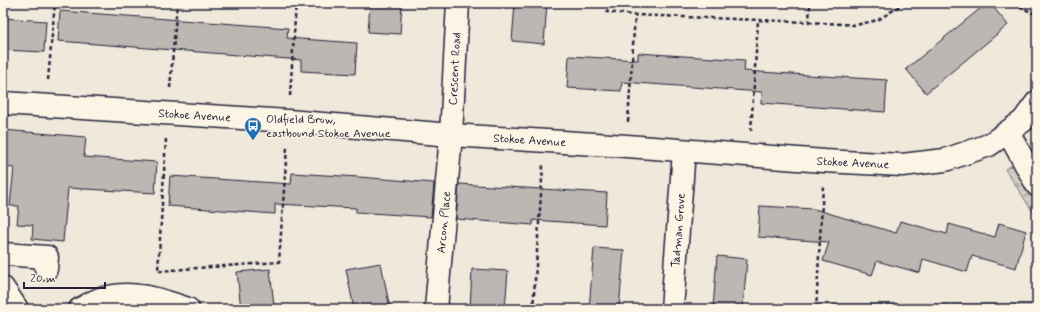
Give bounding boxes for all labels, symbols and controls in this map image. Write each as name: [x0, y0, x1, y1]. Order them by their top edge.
street label: Crescent Road: [446, 32, 465, 106]
street label: Stokoe Avenue: [158, 106, 232, 126]
place label: Oldfield Brow, eastbound Stokoe Avenue: [266, 112, 391, 142]
bus stop icon: Oldfield Brow, eastbound Stokoe Avenue: [243, 116, 263, 141]
street label: Stokoe Avenue: [493, 131, 567, 151]
street label: Stokoe Avenue: [816, 153, 890, 173]
street label: Arcon Place: [434, 191, 455, 254]
street label: Tadman Grove: [668, 192, 690, 268]
scale bar: [24, 264, 105, 290]
text: 20 m: [30, 271, 56, 287]

